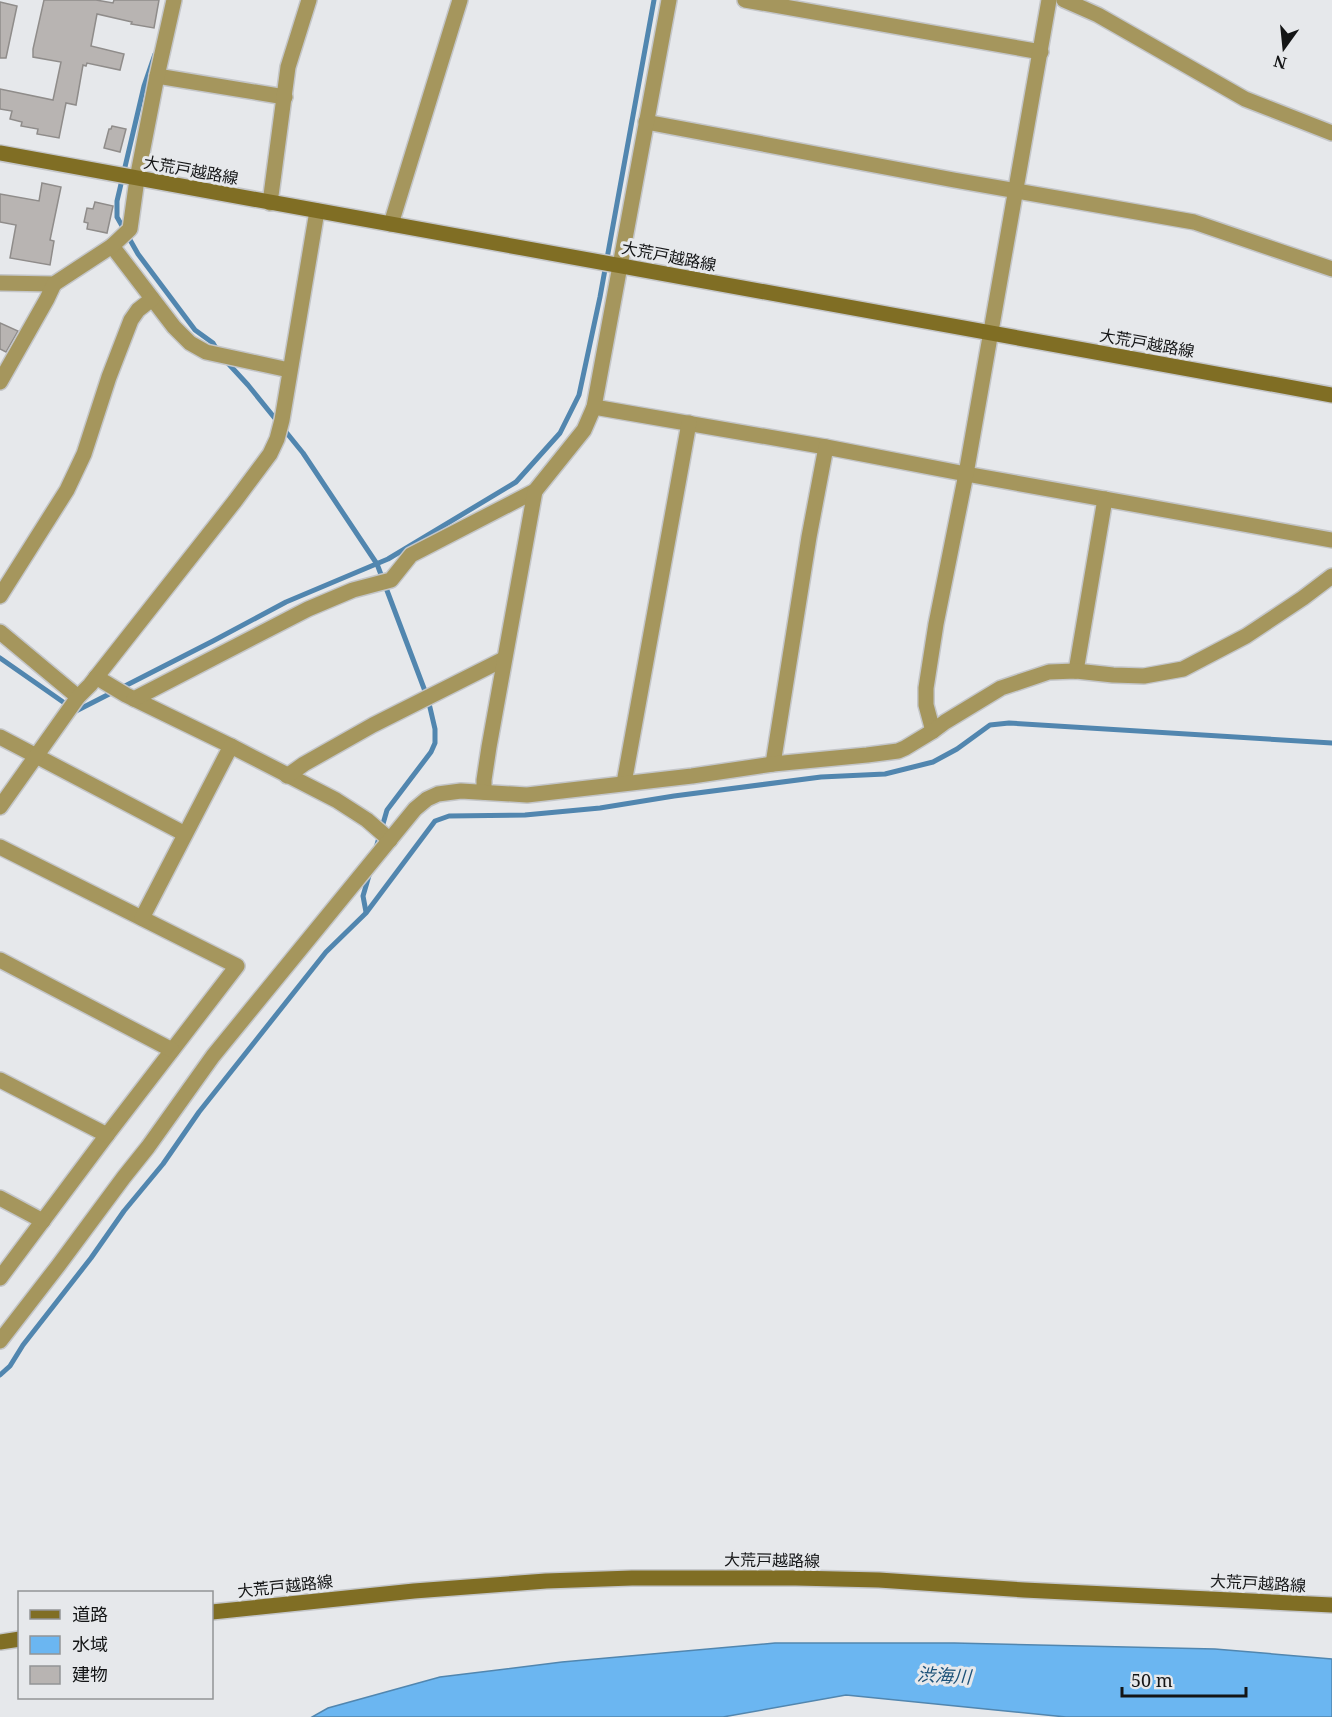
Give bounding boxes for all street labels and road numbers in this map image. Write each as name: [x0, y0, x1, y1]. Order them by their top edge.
street label: 大荒戸越路線: [142, 151, 240, 189]
street label: 大荒戸越路線: [620, 236, 718, 276]
street label: 大荒戸越路線: [1098, 324, 1196, 362]
street label: 大荒戸越路線: [724, 1548, 820, 1572]
street label: 大荒戸越路線: [236, 1570, 334, 1602]
street label: 大荒戸越路線: [1209, 1570, 1307, 1596]

